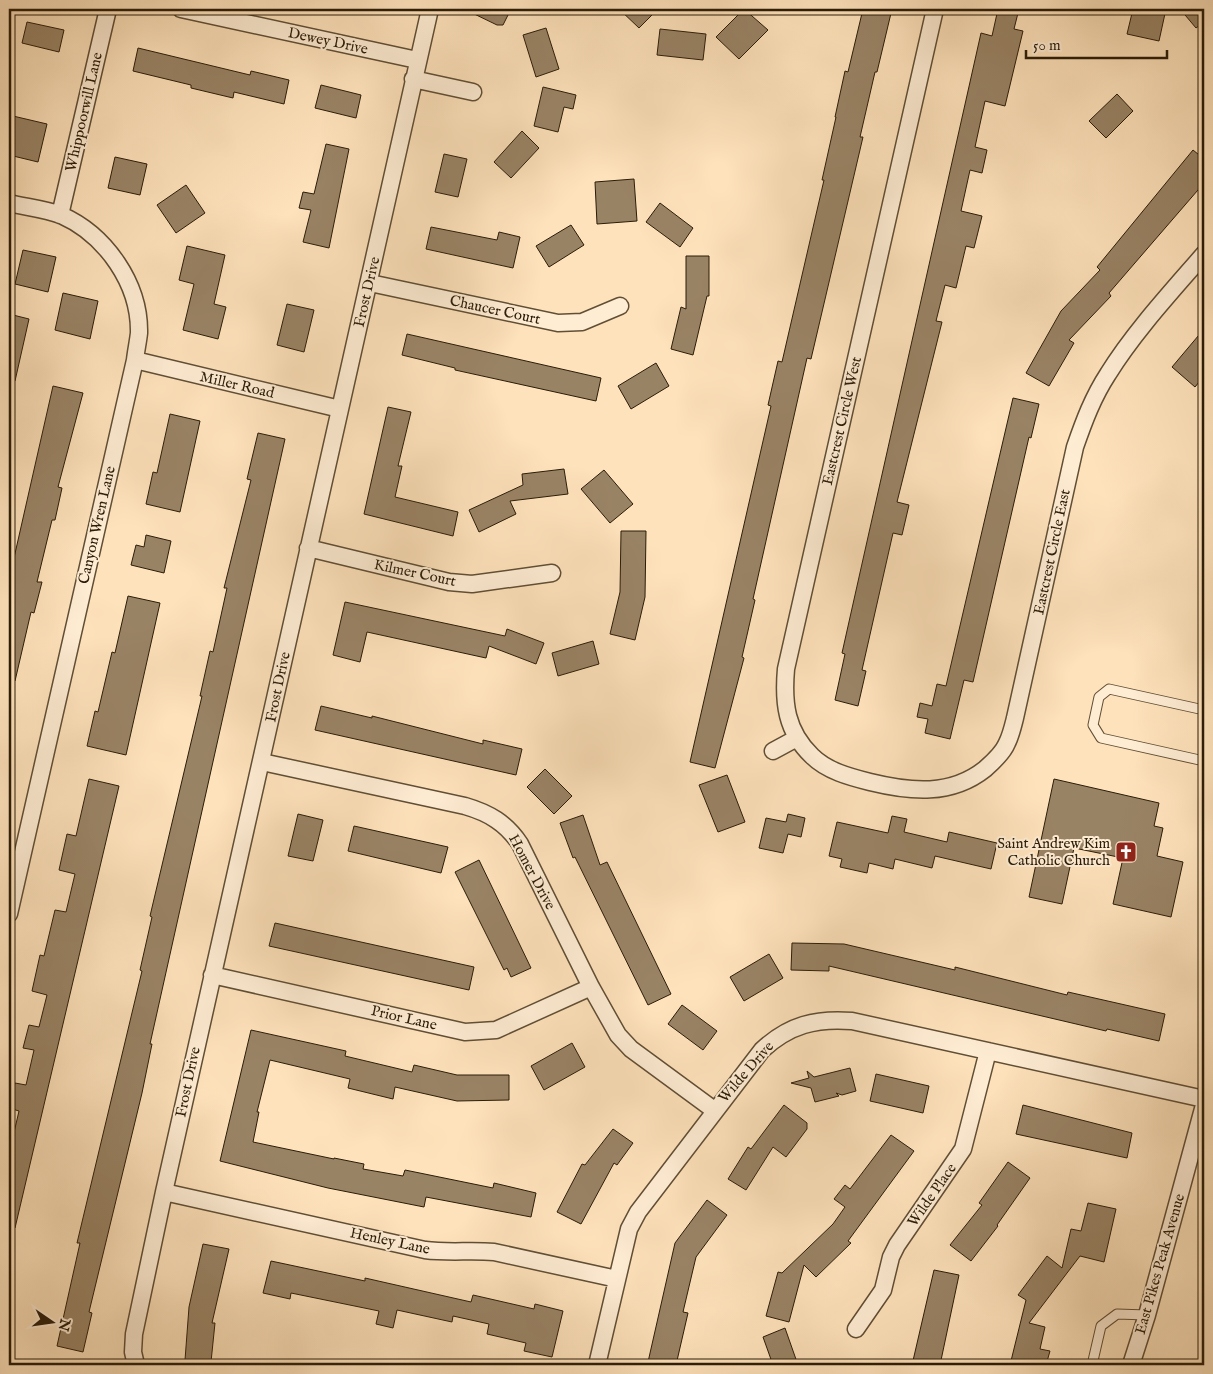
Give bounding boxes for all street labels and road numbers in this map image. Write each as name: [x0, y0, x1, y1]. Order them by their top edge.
street label: Dewey Drive: [286, 23, 370, 59]
street label: Whippoorwill Lane: [61, 50, 107, 174]
street label: Frost Drive: [350, 255, 384, 329]
street label: Chaucer Court: [448, 291, 542, 329]
street label: Eastcrest Circle West: [818, 355, 866, 487]
street label: Miller Road: [198, 367, 277, 403]
street label: Canyon Wren Lane: [74, 464, 120, 586]
street label: Eastcrest Circle East: [1029, 487, 1075, 617]
street label: Kilmer Court: [372, 555, 458, 591]
street label: Frost Drive: [261, 650, 295, 724]
street label: Homer Drive: [504, 831, 560, 913]
street label: Prior Lane: [369, 1001, 439, 1035]
street label: Wilde Drive: [714, 1037, 778, 1107]
street label: Frost Drive: [171, 1045, 205, 1119]
street label: Wilde Place: [903, 1160, 961, 1230]
street label: East Pikes Peak Avenue: [1131, 1191, 1189, 1337]
street label: Henley Lane: [348, 1223, 432, 1259]

